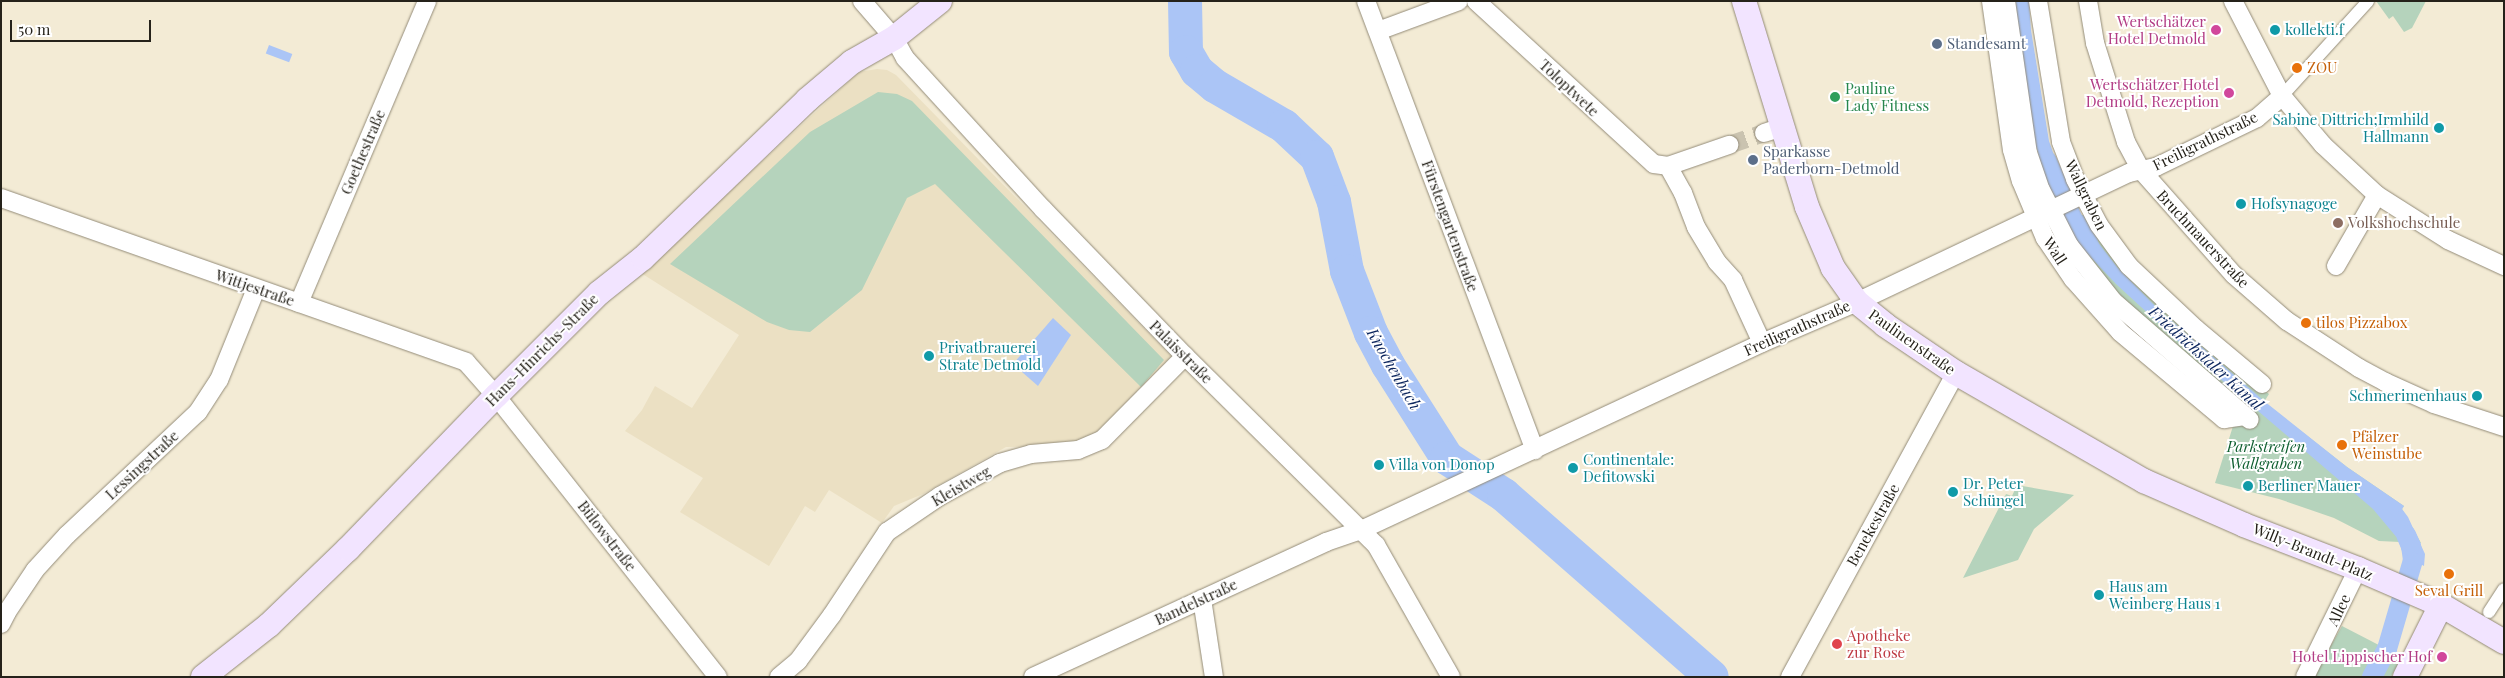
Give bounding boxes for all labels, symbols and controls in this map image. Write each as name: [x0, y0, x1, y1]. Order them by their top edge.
scale bar: [12, 10, 154, 42]
place label: Wertschätzer Hotel Detmold: [2108, 12, 2206, 47]
text: 50 m: [18, 19, 50, 39]
place label: kollekti.f: [2285, 21, 2344, 39]
marker: Wertschätzer Hotel Detmold: [2210, 24, 2222, 36]
marker: kollekti.f: [2269, 24, 2281, 36]
place label: Standesamt: [1947, 35, 2026, 53]
marker: Standesamt: [1931, 38, 1943, 50]
street label: Toloptwete: [1535, 56, 1603, 120]
place label: ZOU: [2307, 59, 2337, 77]
marker: ZOU: [2291, 62, 2303, 74]
place label: Wertschätzer Hotel Detmold, Rezeption: [2086, 75, 2219, 110]
place label: Pauline Lady Fitness: [1845, 79, 1929, 114]
marker: Wertschätzer Hotel Detmold, Rezeption: [2223, 87, 2235, 99]
marker: Pauline Lady Fitness: [1829, 91, 1841, 103]
street label: Goethestraße: [337, 107, 389, 197]
street label: Freiligrathstraße: [2150, 108, 2260, 174]
place label: Sabine Dittrich;Irmhild Hallmann: [2272, 110, 2429, 145]
marker: Sabine Dittrich;Irmhild Hallmann: [2433, 122, 2445, 134]
place label: Sparkasse Paderborn-Detmold: [1763, 142, 1899, 177]
marker: Sparkasse Paderborn-Detmold: [1747, 154, 1759, 166]
street label: Wallgraben: [2061, 157, 2111, 233]
street label: Fürstengartenstraße: [1418, 158, 1482, 294]
street label: Bruchmauerstraße: [2153, 186, 2253, 292]
place label: Hofsynagoge: [2251, 195, 2337, 213]
marker: Hofsynagoge: [2235, 198, 2247, 210]
place label: Volkshochschule: [2348, 214, 2460, 232]
marker: Volkshochschule: [2332, 217, 2344, 229]
street label: Wall: [2040, 234, 2070, 268]
street label: Wittjestraße: [213, 266, 297, 310]
street label: Hans-Hinrichs-Straße: [482, 290, 602, 410]
street label: Freiligrathstraße: [1741, 297, 1853, 359]
water label: Friedrichstaler Kanal: [2145, 302, 2267, 414]
street label: Paulinenstraße: [1865, 306, 1959, 378]
place label: tilos Pizzabox: [2316, 314, 2408, 332]
street label: Palaisstraße: [1146, 317, 1216, 387]
marker: tilos Pizzabox: [2300, 317, 2312, 329]
water label: Knochenbach: [1363, 325, 1425, 413]
place label: Privatbrauerei Strate Detmold: [939, 338, 1041, 373]
marker: Privatbrauerei Strate Detmold: [923, 350, 935, 362]
place label: Schmerimenhaus: [2349, 387, 2467, 405]
marker: Schmerimenhaus: [2471, 390, 2483, 402]
street label: Lessingstraße: [102, 427, 182, 503]
place label: Pfälzer Weinstube: [2352, 427, 2422, 462]
park label: Parkstreifen Wallgraben: [2227, 437, 2305, 472]
marker: Pfälzer Weinstube: [2336, 439, 2348, 451]
place label: Continentale: Defitowski: [1583, 450, 1674, 485]
place label: Villa von Donop: [1389, 456, 1495, 474]
marker: Villa von Donop: [1373, 459, 1385, 471]
street label: Kleistweg: [928, 462, 994, 510]
marker: Continentale: Defitowski: [1567, 462, 1579, 474]
place label: Dr. Peter Schüngel: [1963, 474, 2024, 509]
place label: Berliner Mauer: [2258, 477, 2360, 495]
marker: Berliner Mauer: [2242, 480, 2254, 492]
street label: Benekestraße: [1843, 481, 1903, 569]
marker: Dr. Peter Schüngel: [1947, 486, 1959, 498]
street label: Bülowstraße: [574, 497, 640, 575]
street label: Willy-Brandt-Platz: [2250, 520, 2376, 584]
marker: Seval Grill: [2443, 568, 2455, 580]
street label: Bandelstraße: [1152, 575, 1240, 629]
place label: Haus am Weinberg Haus 1: [2109, 577, 2220, 612]
place label: Seval Grill: [2415, 582, 2483, 600]
marker: Haus am Weinberg Haus 1: [2093, 589, 2105, 601]
street label: Allee: [2324, 591, 2354, 629]
place label: Apotheke zur Rose: [1847, 626, 1911, 661]
marker: Apotheke zur Rose: [1831, 638, 1843, 650]
place label: Hotel Lippischer Hof: [2292, 648, 2432, 666]
marker: Hotel Lippischer Hof: [2436, 651, 2448, 663]

